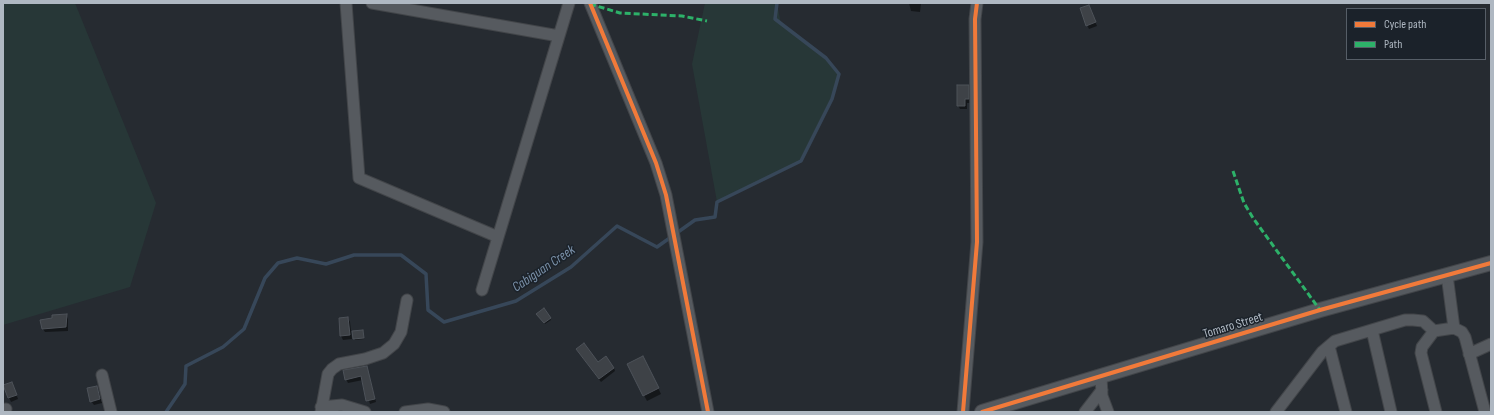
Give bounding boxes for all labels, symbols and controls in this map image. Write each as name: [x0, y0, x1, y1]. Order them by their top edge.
legend: [1346, 8, 1486, 60]
text: Cycle path: [1384, 17, 1426, 32]
text: Path: [1384, 37, 1402, 52]
water label: Cabiguan Creek: [509, 242, 579, 296]
street label: Tomaro Street: [1201, 310, 1265, 342]

